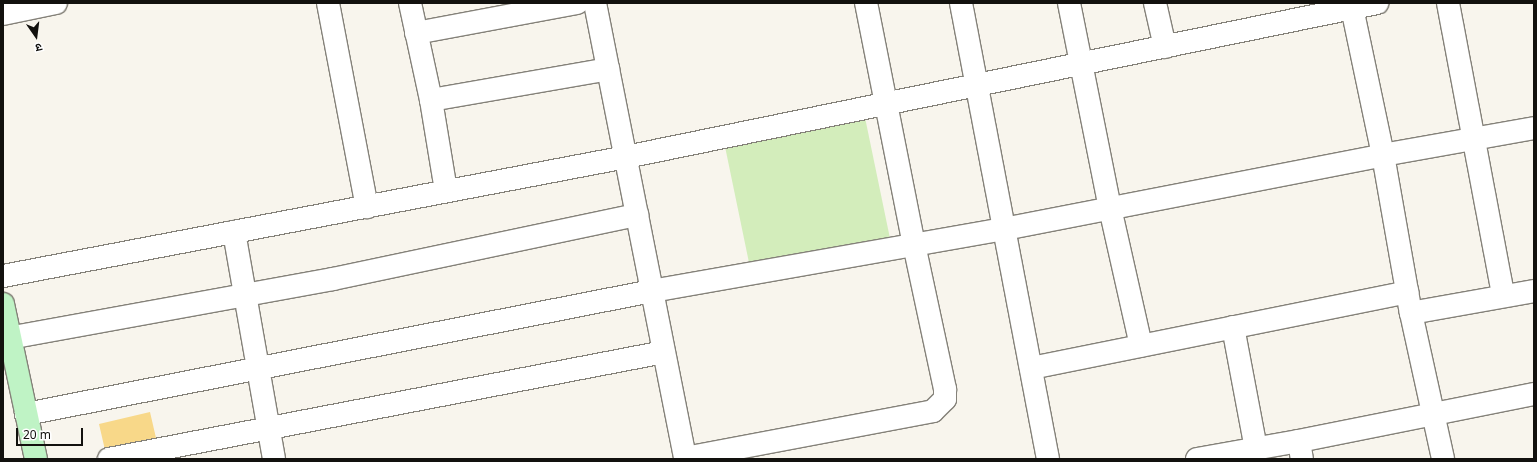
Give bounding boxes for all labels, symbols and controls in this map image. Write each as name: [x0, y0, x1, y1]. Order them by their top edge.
north arrow: [16, 16, 56, 56]
text: उ: [34, 40, 44, 56]
scale bar: [18, 420, 85, 446]
text: 20 m: [23, 426, 51, 443]

